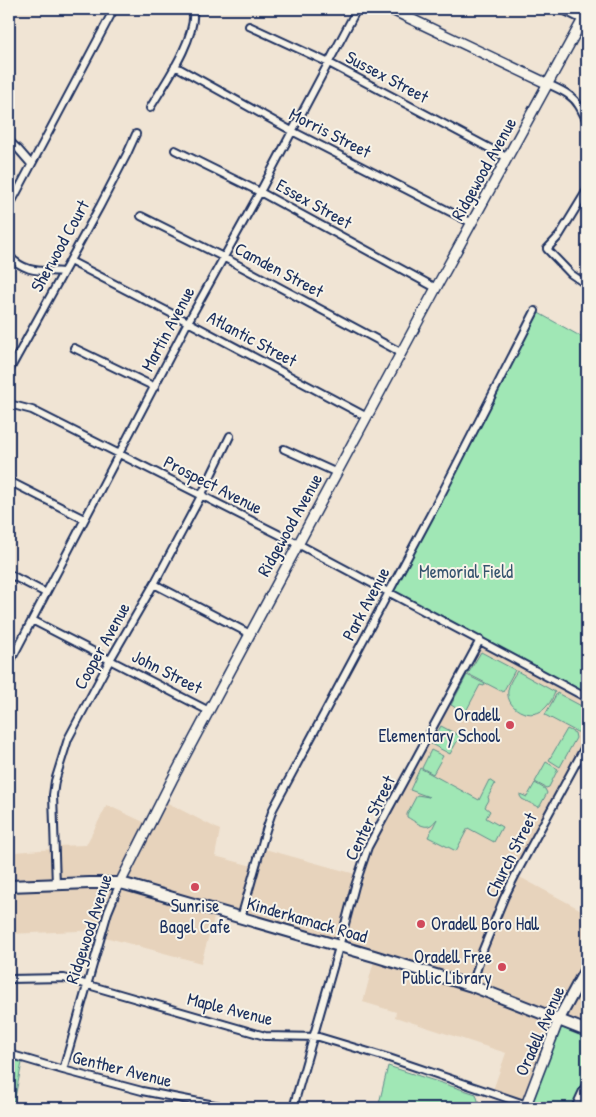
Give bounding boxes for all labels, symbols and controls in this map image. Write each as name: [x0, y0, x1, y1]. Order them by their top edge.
street label: Sussex Street: [341, 44, 434, 109]
street label: Morris Street: [285, 101, 376, 164]
street label: Ridgewood Avenue: [445, 113, 522, 225]
street label: Essex Street: [272, 172, 357, 235]
street label: Sherwood Court: [24, 195, 95, 296]
street label: Camden Street: [230, 236, 329, 304]
street label: Martin Avenue: [135, 282, 200, 376]
street label: Atlantic Street: [203, 304, 302, 373]
street label: Prospect Avenue: [160, 449, 267, 520]
street label: Ridgewood Avenue: [251, 469, 328, 581]
park label: Memorial Field: [419, 559, 513, 584]
street label: Park Avenue: [336, 563, 395, 645]
street label: Cooper Avenue: [67, 598, 136, 694]
street label: John Street: [128, 643, 207, 700]
place label: Oradell Elementary School: [379, 702, 500, 748]
marker: Oradell Elementary School: [504, 719, 516, 731]
street label: Center Street: [338, 770, 401, 864]
street label: Church Street: [478, 807, 543, 902]
street label: Ridgewood Avenue: [59, 871, 118, 987]
marker: Sunrise Bagel Cafe: [189, 881, 201, 893]
street label: Kinderkamack Road: [244, 890, 370, 949]
place label: Sunrise Bagel Cafe: [160, 893, 230, 939]
place label: Oradell Boro Hall: [431, 911, 539, 936]
marker: Oradell Boro Hall: [415, 918, 427, 930]
place label: Oradell Free Public Library: [402, 944, 492, 990]
marker: Oradell Free Public Library: [496, 961, 508, 973]
street label: Oradell Avenue: [509, 982, 570, 1080]
street label: Maple Avenue: [185, 986, 275, 1031]
street label: Genther Avenue: [70, 1044, 174, 1093]

